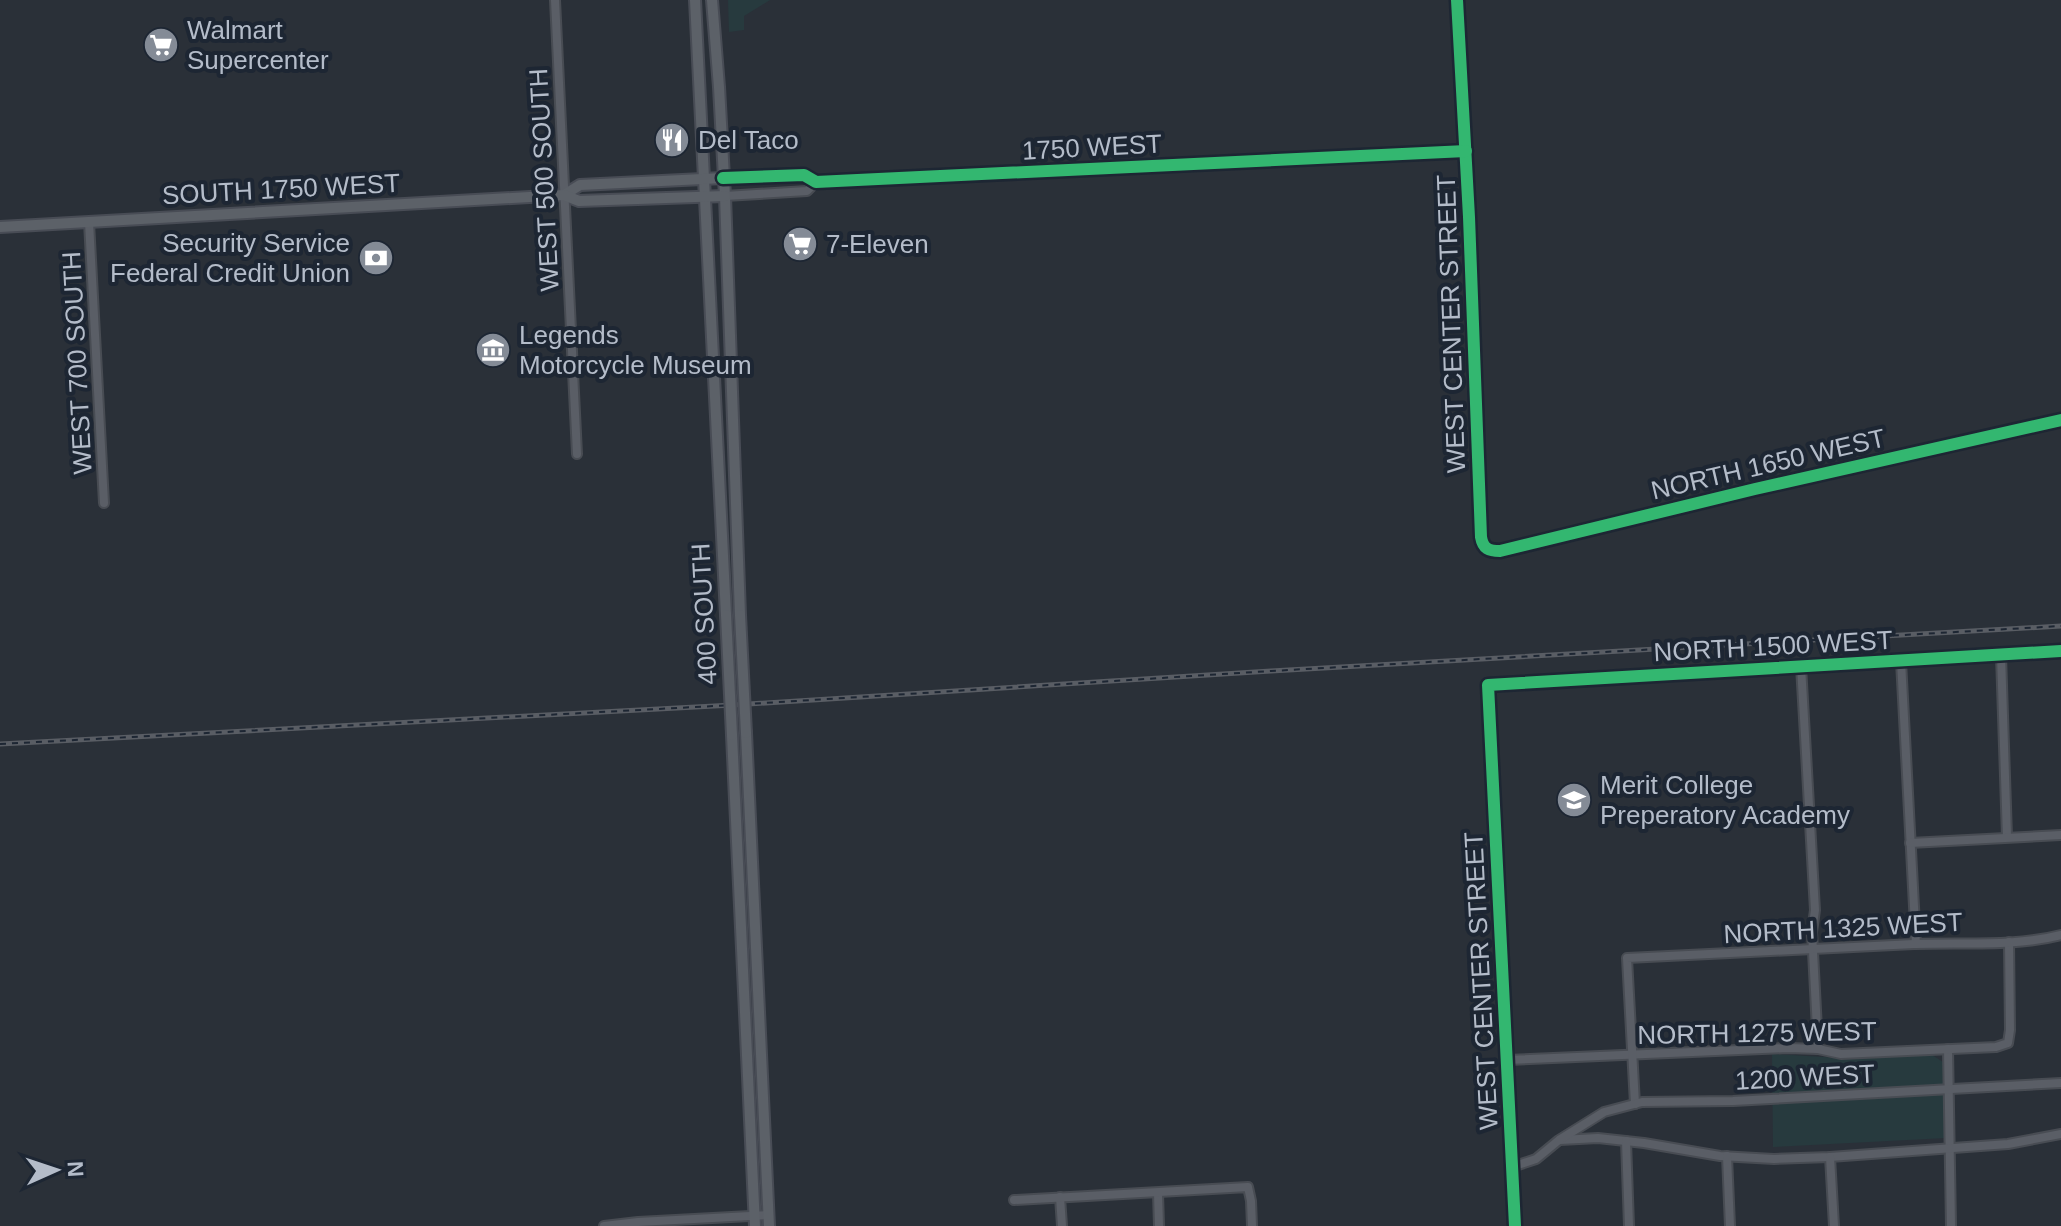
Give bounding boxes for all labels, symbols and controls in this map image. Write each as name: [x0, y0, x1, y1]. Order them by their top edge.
place label: Walmart Supercenter: [187, 15, 329, 75]
supermarket icon: Walmart Supercenter: [142, 26, 180, 64]
street label: WEST 500 SOUTH: [523, 68, 565, 292]
restaurant icon: Del Taco: [653, 121, 691, 159]
place label: Del Taco: [698, 125, 799, 155]
street label: 1750 WEST: [1021, 128, 1163, 166]
street label: SOUTH 1750 WEST: [161, 168, 401, 210]
street label: WEST CENTER STREET: [1431, 174, 1471, 474]
supermarket icon: 7-Eleven: [781, 225, 819, 263]
place label: Security Service Federal Credit Union: [110, 228, 350, 288]
place label: 7-Eleven: [826, 229, 929, 259]
bank icon: Security Service Federal Credit Union: [357, 239, 395, 277]
street label: WEST 700 SOUTH: [56, 251, 98, 475]
place label: Legends Motorcycle Museum: [519, 320, 752, 380]
museum icon: Legends Motorcycle Museum: [474, 331, 512, 369]
street label: NORTH 1650 WEST: [1648, 422, 1888, 506]
street label: 400 SOUTH: [685, 543, 723, 685]
street label: NORTH 1500 WEST: [1653, 625, 1893, 667]
place label: Merit College Preperatory Academy: [1600, 770, 1850, 830]
school or university icon: Merit College Preperatory Academy: [1555, 781, 1593, 819]
street label: WEST CENTER STREET: [1458, 831, 1504, 1131]
street label: NORTH 1325 WEST: [1723, 907, 1963, 949]
street label: NORTH 1275 WEST: [1637, 1016, 1877, 1050]
street label: 1200 WEST: [1734, 1058, 1876, 1096]
north arrow: [16, 1130, 96, 1210]
text: N: [63, 1160, 88, 1178]

